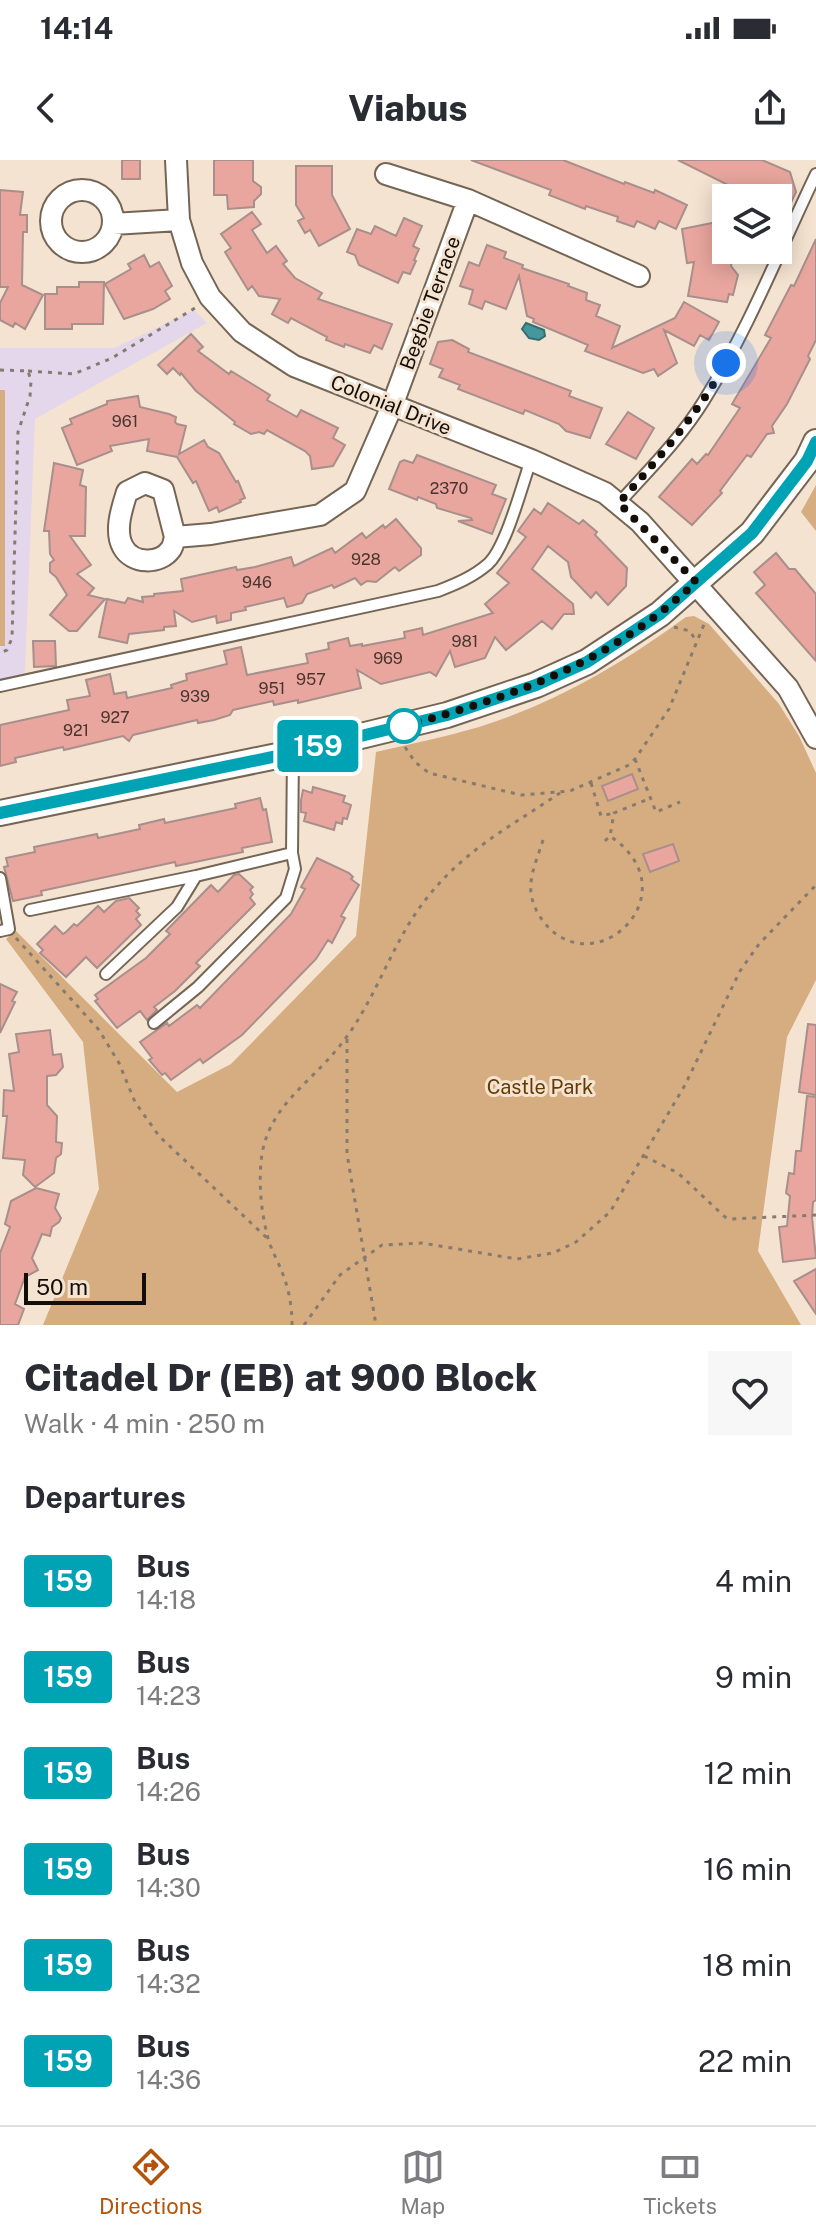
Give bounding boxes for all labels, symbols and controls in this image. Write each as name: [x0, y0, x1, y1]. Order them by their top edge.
text: 14:14: [40, 10, 113, 46]
icon: back: [24, 86, 68, 130]
icon: share: [748, 86, 792, 130]
text: Viabus: [348, 87, 468, 129]
map controls: [712, 184, 792, 264]
button: layers: [712, 184, 792, 264]
street label: Begbie Terrace: [395, 233, 465, 373]
your location: [706, 343, 746, 383]
street label: Colonial Drive: [327, 370, 455, 440]
house number: 961: [112, 412, 138, 431]
house number: 2370: [430, 479, 468, 498]
house number: 928: [351, 550, 381, 569]
house number: 946: [242, 573, 272, 592]
house number: 981: [452, 632, 478, 651]
house number: 969: [373, 649, 403, 668]
house number: 957: [296, 670, 326, 689]
house number: 951: [259, 679, 285, 698]
house number: 939: [180, 687, 210, 706]
house number: 927: [100, 708, 130, 727]
unlabelled marker: [387, 709, 421, 743]
line badge: 159: [272, 720, 364, 772]
house number: 921: [63, 721, 89, 740]
text: 159: [293, 729, 343, 762]
park label: Castle Park: [487, 1075, 593, 1099]
scale bar: [24, 1269, 146, 1305]
text: 50 m: [36, 1274, 88, 1300]
button: heart: [708, 1351, 792, 1435]
text: Citadel Dr (EB) at 900 Block: [24, 1355, 537, 1400]
text: Walk · 4 min · 250 m: [24, 1408, 265, 1439]
text: Departures: [24, 1479, 186, 1515]
text: Bus: [136, 1548, 190, 1584]
text: 4 min: [715, 1563, 792, 1599]
text: 159: [43, 1564, 93, 1597]
text: 14:18: [136, 1584, 196, 1615]
text: Bus: [136, 1644, 190, 1680]
text: 9 min: [715, 1659, 792, 1695]
text: 159: [43, 1660, 93, 1693]
text: 14:23: [136, 1680, 201, 1711]
text: Bus: [136, 1740, 190, 1776]
text: 12 min: [704, 1755, 792, 1791]
text: 159: [43, 1756, 93, 1789]
text: 14:26: [136, 1776, 201, 1807]
text: Bus: [136, 1836, 190, 1872]
text: 16 min: [703, 1851, 792, 1887]
text: 159: [43, 1852, 93, 1885]
text: 14:30: [136, 1872, 201, 1903]
text: Bus: [136, 1932, 190, 1968]
text: 18 min: [702, 1947, 792, 1983]
text: 159: [43, 1948, 93, 1981]
text: 14:32: [136, 1968, 201, 1999]
text: Bus: [136, 2028, 190, 2064]
text: 22 min: [698, 2043, 792, 2079]
text: 159: [43, 2044, 93, 2077]
text: 14:36: [136, 2064, 201, 2095]
tab: Directions: [99, 2145, 202, 2219]
tab: Map: [400, 2145, 445, 2219]
tab: Tickets: [643, 2145, 717, 2219]

